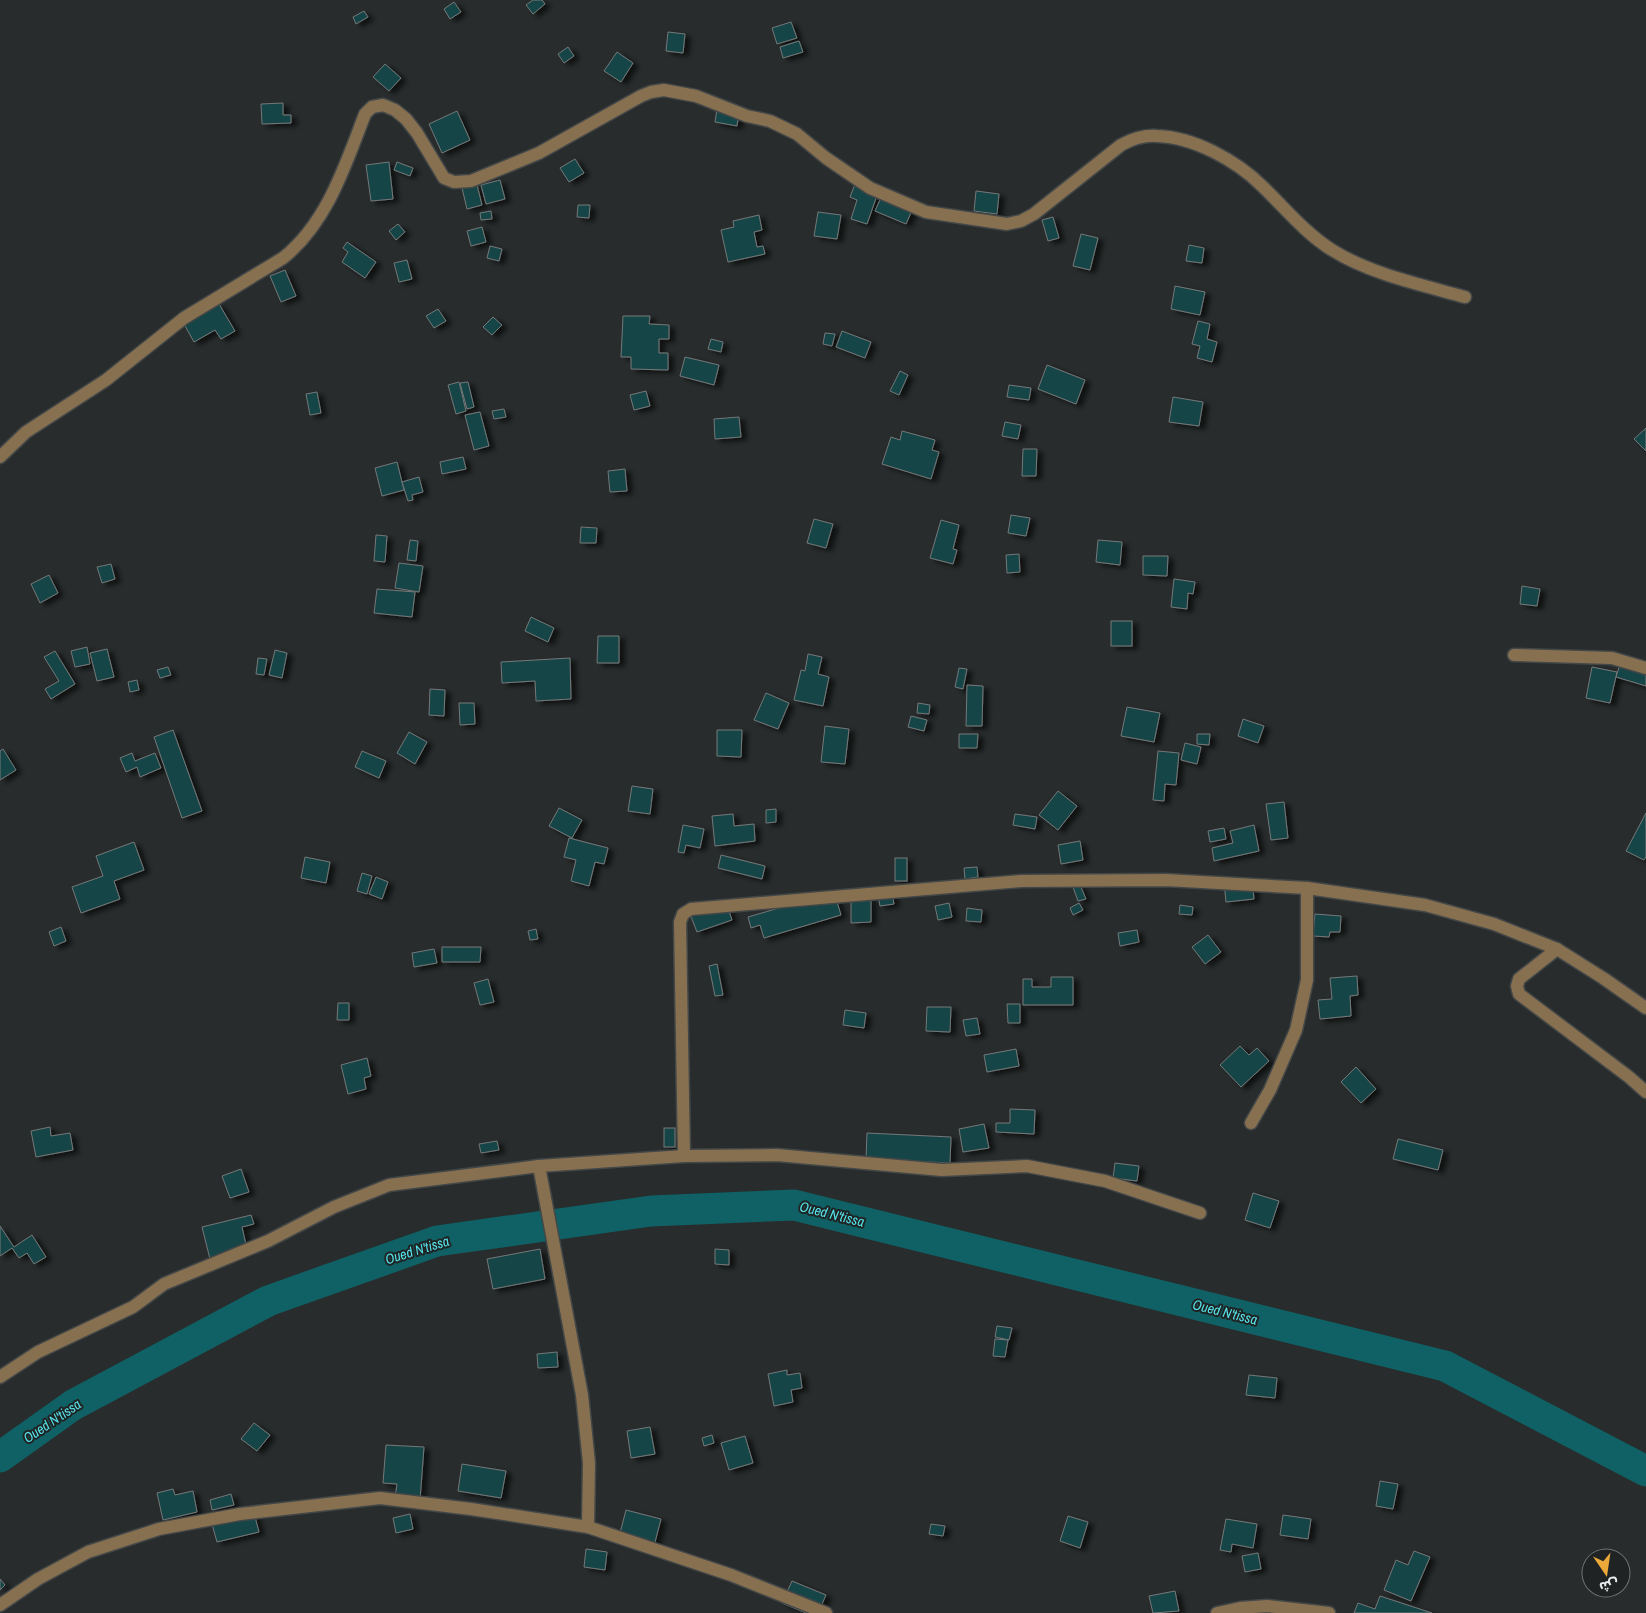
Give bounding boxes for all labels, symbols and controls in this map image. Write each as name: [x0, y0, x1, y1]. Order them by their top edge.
water label: Oued N'tissa: [798, 1197, 866, 1231]
water label: Oued N'tissa: [383, 1232, 451, 1268]
water label: Oued N'tissa: [1191, 1295, 1259, 1329]
water label: Oued N'tissa: [20, 1395, 84, 1447]
north arrow: [1581, 1548, 1631, 1598]
text: ش: [1598, 1575, 1620, 1597]

